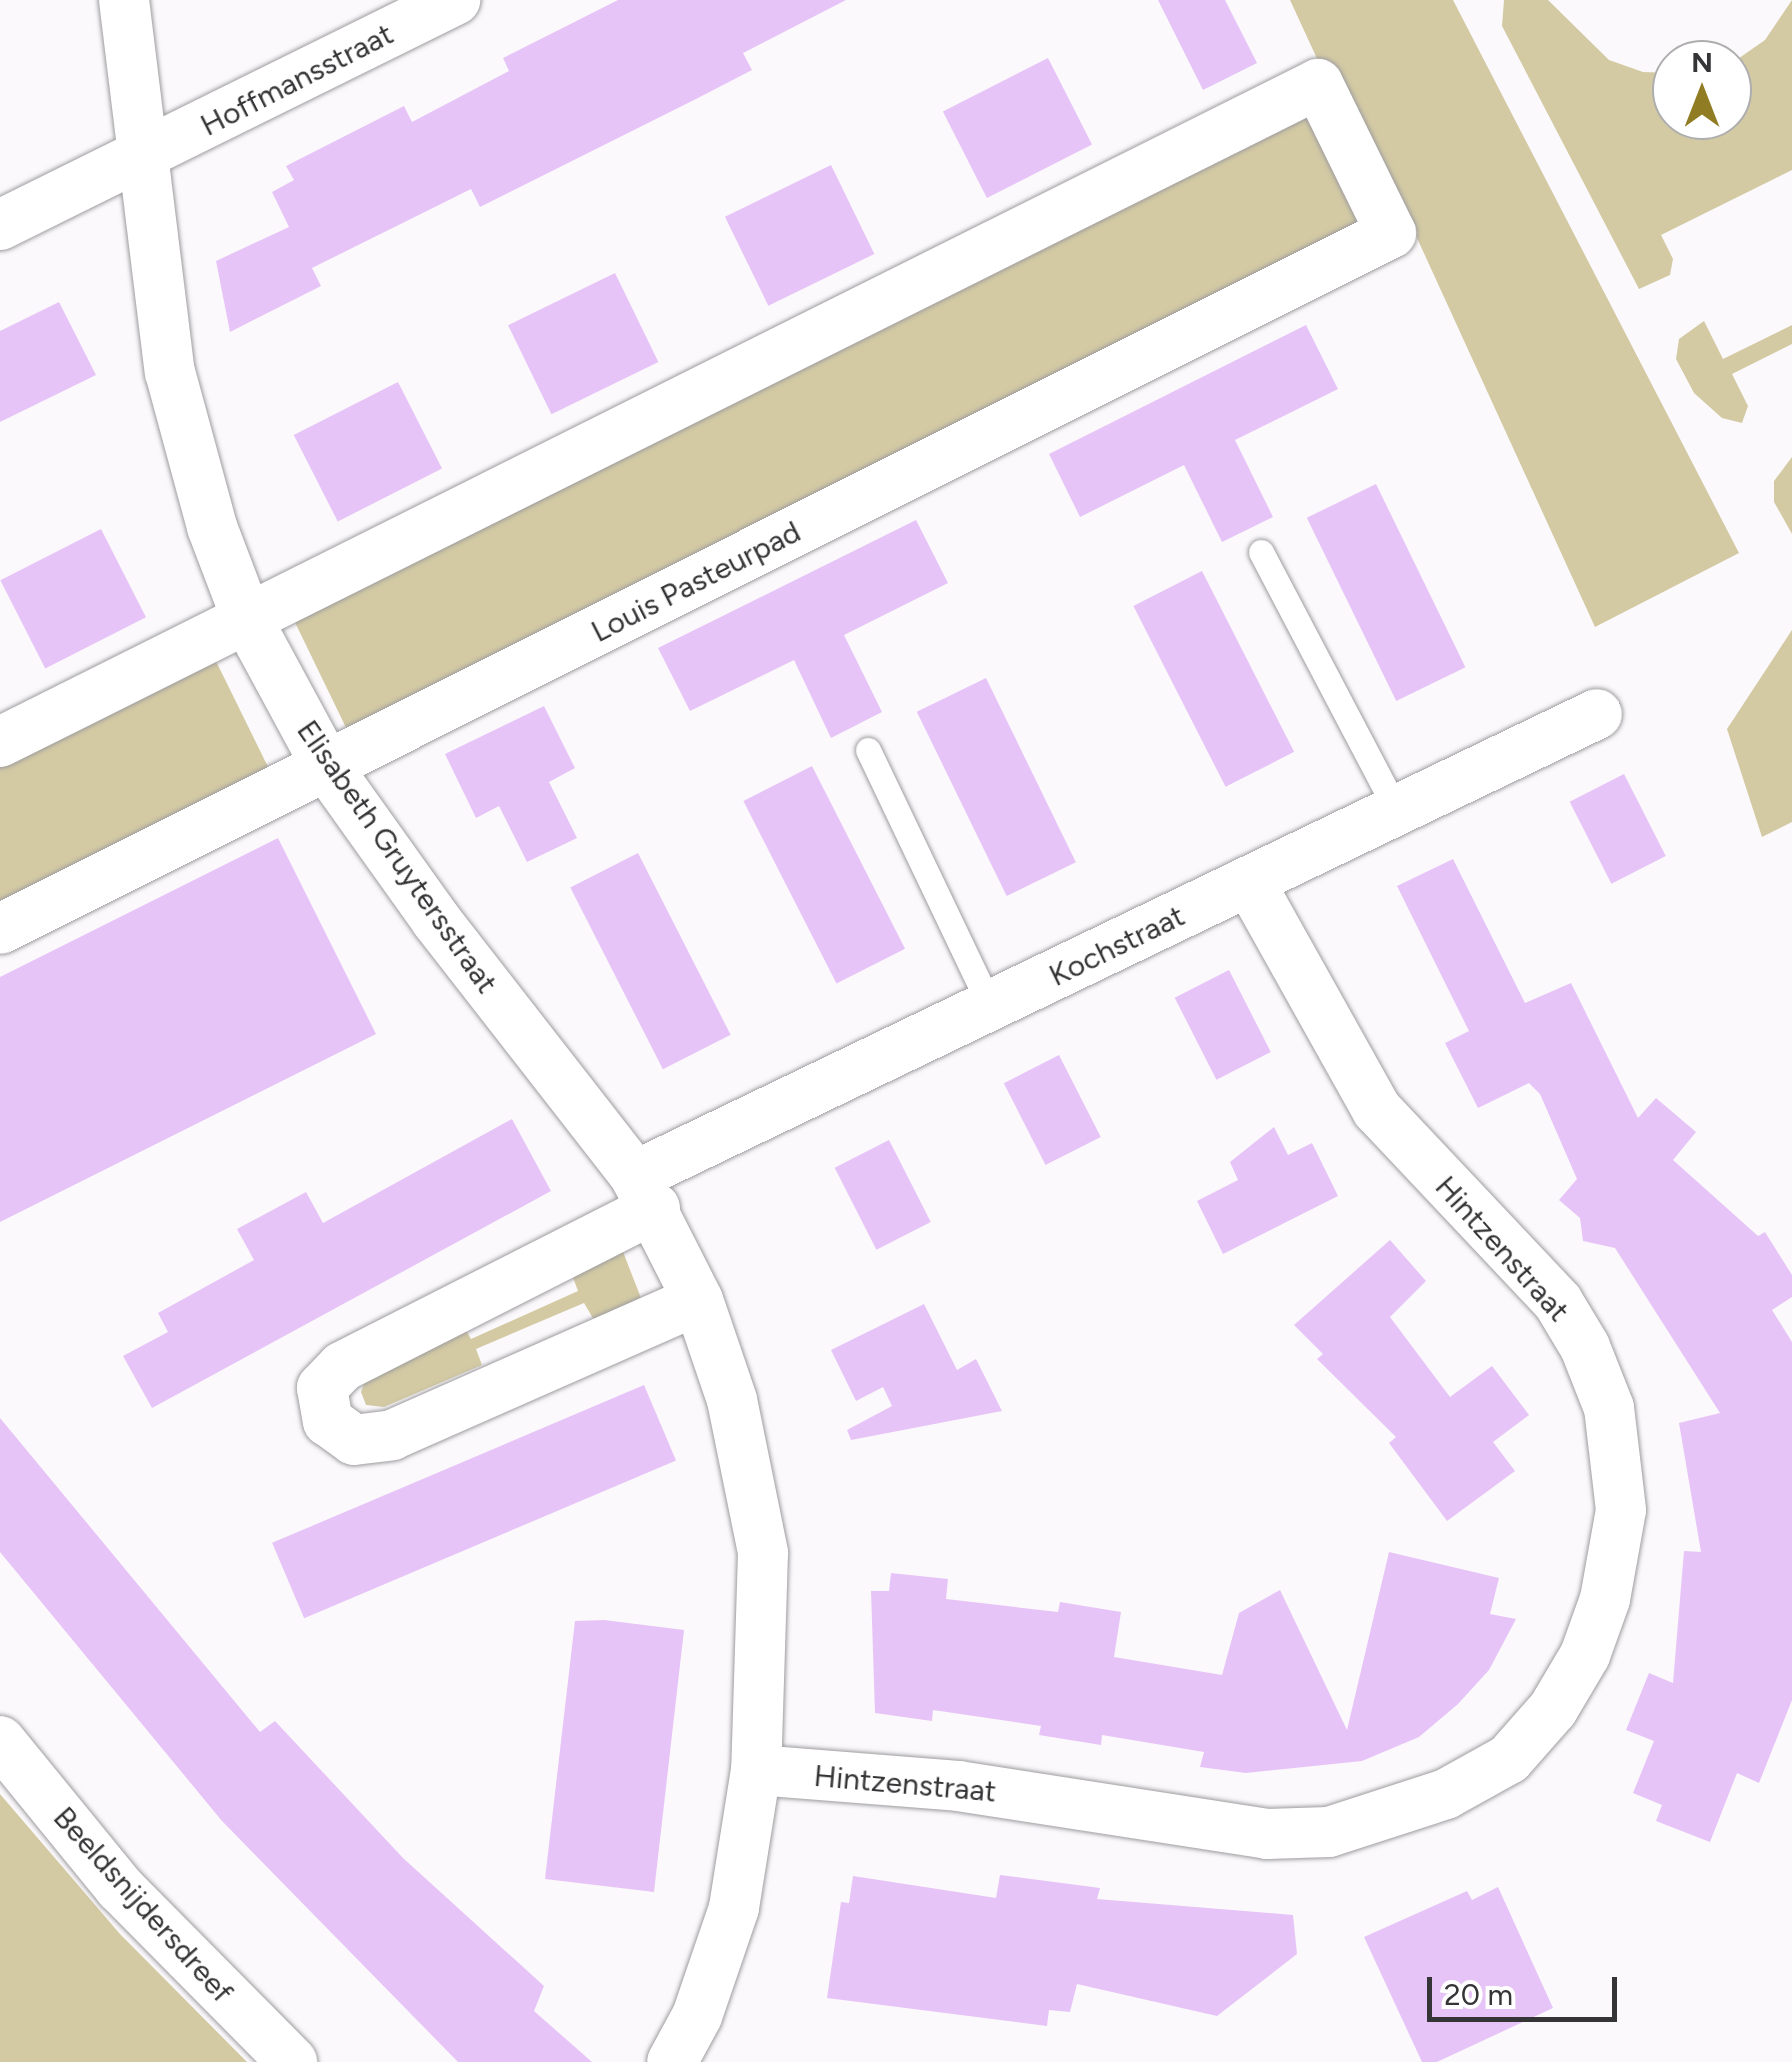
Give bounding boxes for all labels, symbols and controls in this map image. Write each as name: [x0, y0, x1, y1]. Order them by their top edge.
street label: Hoffmansstraat: [195, 16, 399, 144]
north arrow: [1652, 40, 1752, 140]
text: N: [1691, 45, 1713, 79]
street label: Louis Pasteurpad: [586, 514, 806, 650]
street label: Elisabeth Gruytersstraat: [289, 714, 505, 1000]
street label: Kochstraat: [1044, 898, 1190, 994]
street label: Hintzenstraat: [1427, 1169, 1577, 1329]
street label: Hintzenstraat: [812, 1758, 998, 1810]
street label: Beeldsnijdersdreef: [46, 1800, 240, 2010]
scale bar: [1432, 1957, 1622, 2019]
text: 20 m: [1444, 1976, 1513, 2013]

